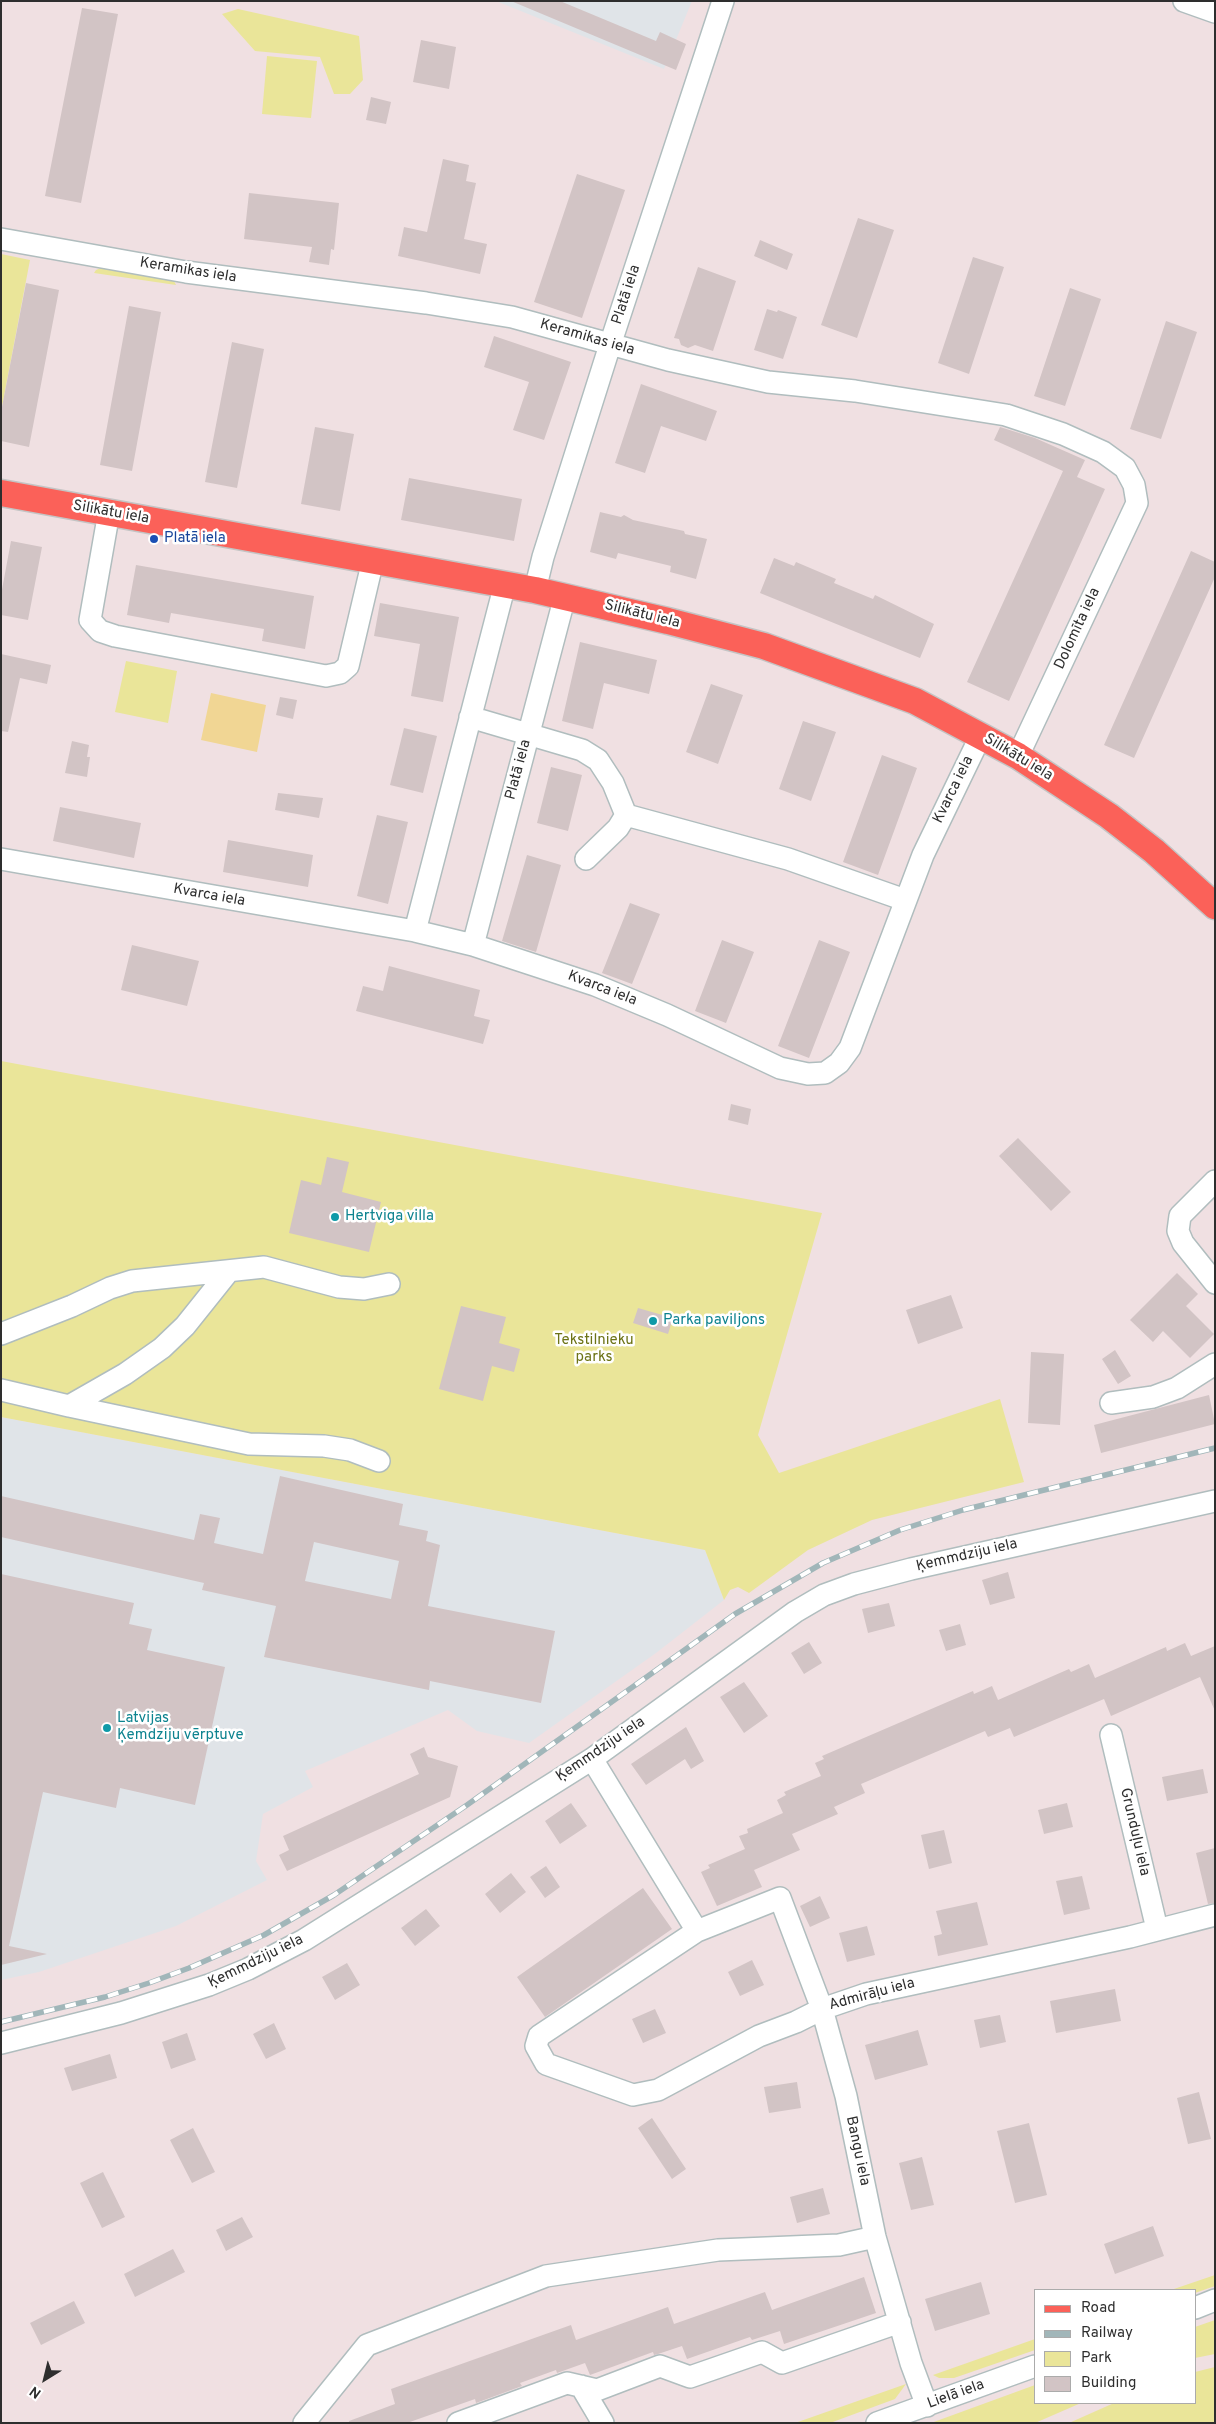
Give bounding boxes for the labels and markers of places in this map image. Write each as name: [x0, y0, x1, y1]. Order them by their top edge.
place label: Platā iela: [164, 530, 226, 548]
marker: Platā iela: [148, 533, 160, 545]
place label: Hertviga villa: [345, 1208, 434, 1226]
marker: Hertviga villa: [329, 1211, 341, 1223]
place label: Parka paviljons: [663, 1312, 765, 1330]
marker: Parka paviljons: [647, 1315, 659, 1327]
place label: Latvijas Ķemdziju vērptuve: [117, 1710, 244, 1745]
marker: Latvijas Ķemdziju vērptuve: [101, 1722, 113, 1734]

